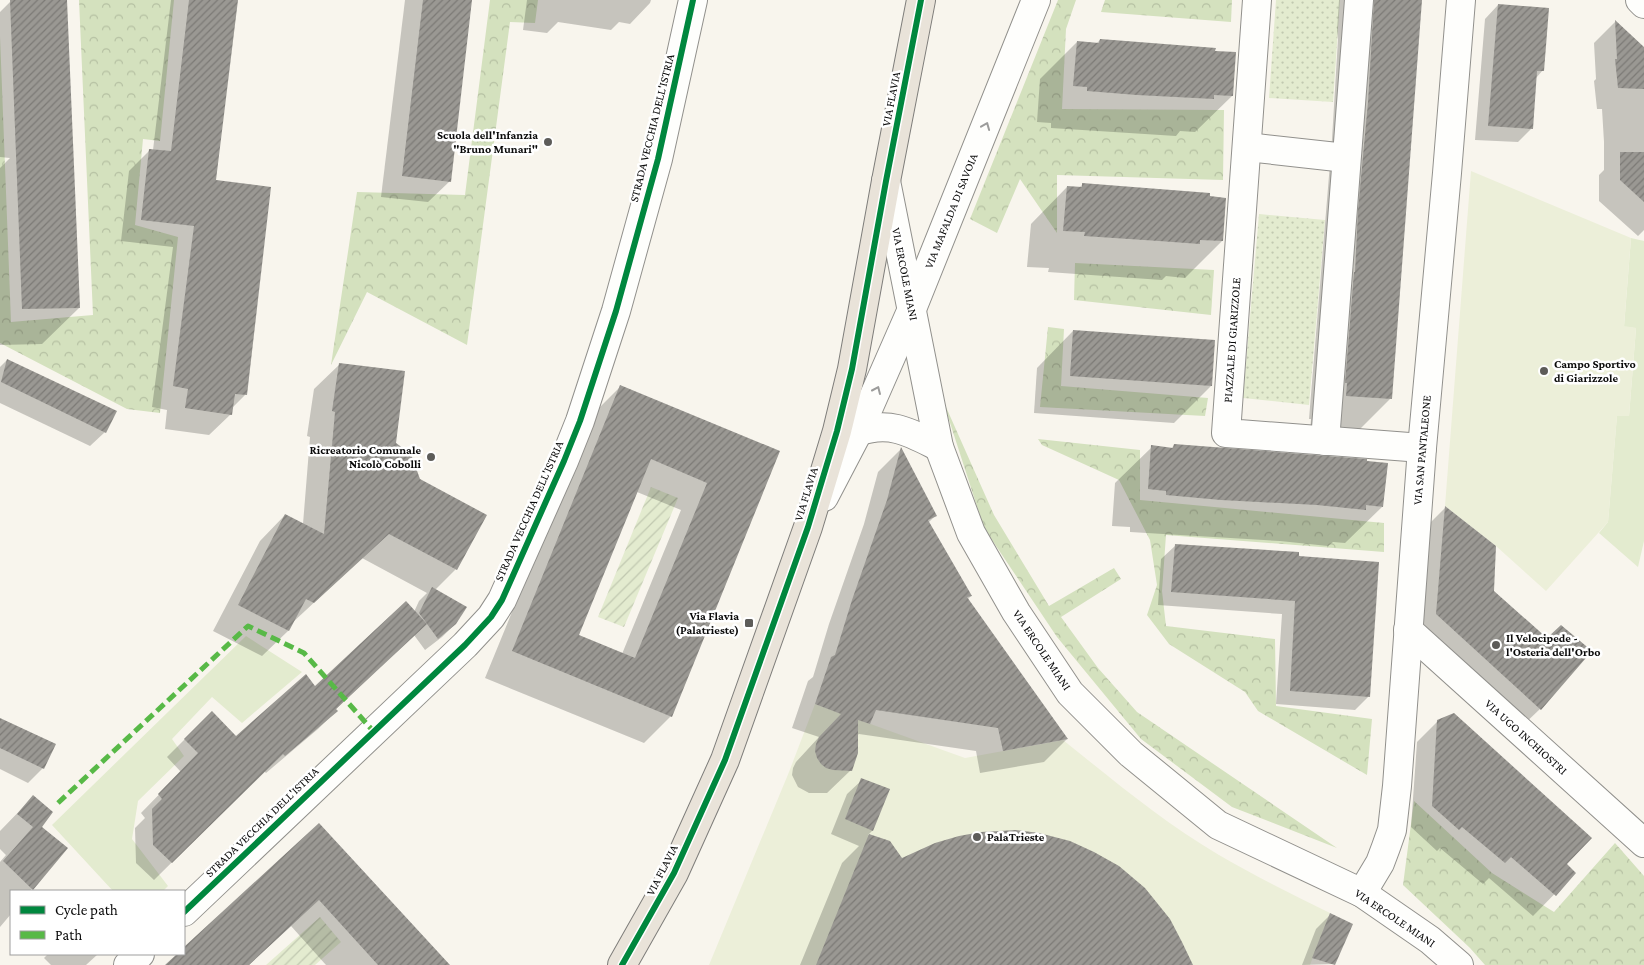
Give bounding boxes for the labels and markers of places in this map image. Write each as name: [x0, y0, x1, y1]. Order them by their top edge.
place label: Scuola dell'Infanzia "Bruno Munari": [437, 128, 538, 156]
marker: Scuola dell'Infanzia "Bruno Munari": [542, 136, 554, 148]
place label: Campo Sportivo di Giarizzole: [1554, 357, 1636, 385]
marker: Campo Sportivo di Giarizzole: [1538, 365, 1550, 377]
place label: Ricreatorio Comunale Nicolò Cobolli: [309, 443, 422, 471]
marker: Ricreatorio Comunale Nicolò Cobolli: [425, 451, 437, 463]
place label: Via Flavia (Palatrieste): [675, 609, 739, 637]
marker: Via Flavia (Palatrieste): [743, 617, 755, 629]
place label: Il Velocipede - l'Osteria dell'Orbo: [1506, 631, 1600, 659]
marker: Il Velocipede - l'Osteria dell'Orbo: [1490, 639, 1502, 651]
place label: PalaTrieste: [987, 830, 1045, 844]
marker: PalaTrieste: [971, 831, 983, 843]

